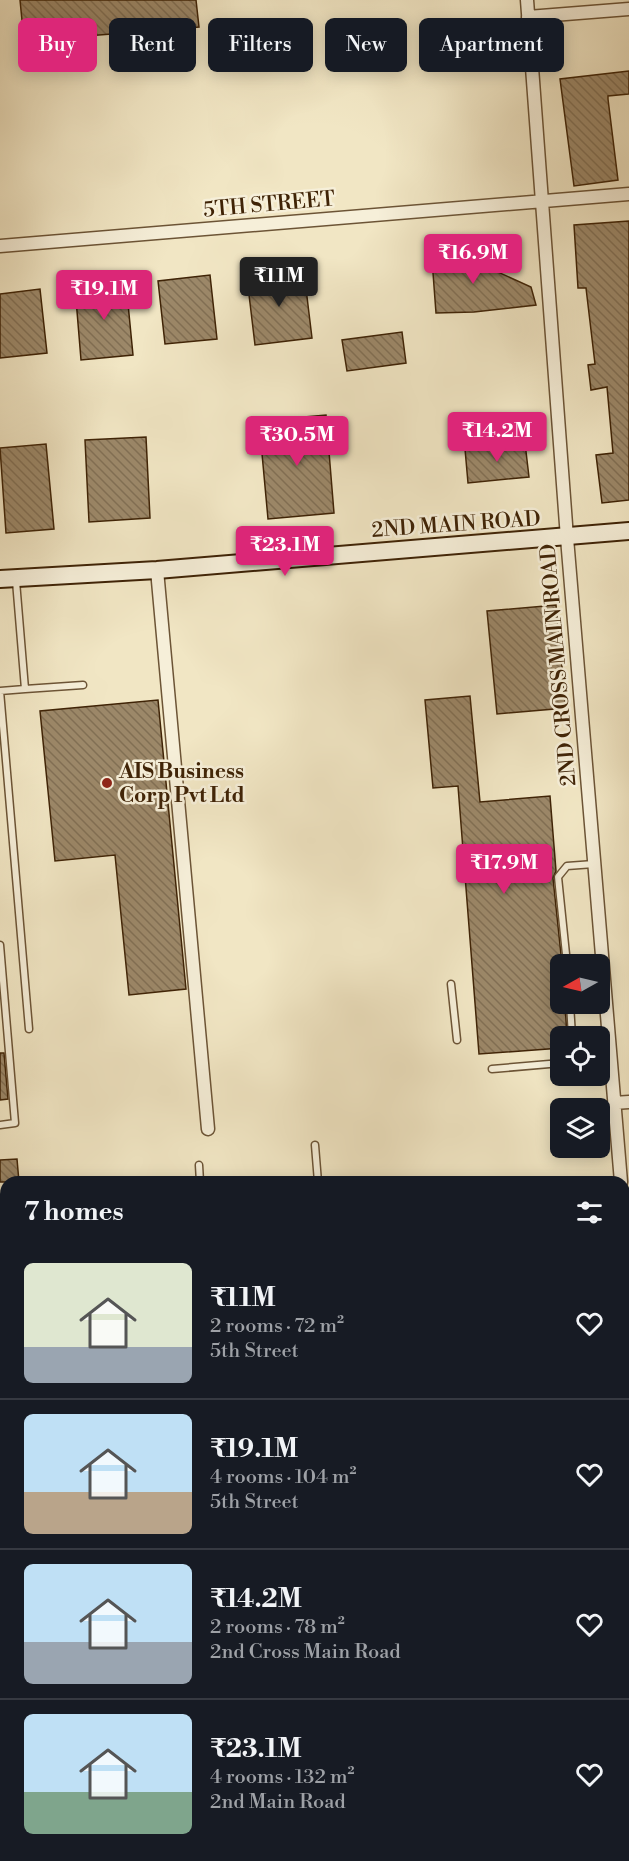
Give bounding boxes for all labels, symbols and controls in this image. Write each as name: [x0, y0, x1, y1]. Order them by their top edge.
chip: Buy: [18, 18, 97, 72]
chip: Rent: [109, 18, 196, 72]
chip: Filters: [208, 18, 313, 72]
chip: New: [325, 18, 407, 72]
chip: Apartment: [419, 18, 564, 72]
street label: 5TH STREET: [202, 186, 336, 224]
pin: ₹16.9M: [424, 234, 522, 285]
text: ₹16.9M: [438, 241, 508, 266]
pin: ₹11M: [243, 257, 315, 308]
text: ₹11M: [254, 264, 304, 289]
pin: ₹19.1M: [55, 270, 153, 321]
text: ₹19.1M: [70, 277, 138, 302]
pin: ₹14.2M: [448, 412, 546, 463]
pin: ₹30.5M: [248, 416, 346, 467]
text: ₹14.2M: [462, 419, 532, 444]
text: ₹30.5M: [259, 423, 335, 448]
street label: 2ND MAIN ROAD: [371, 506, 542, 544]
pin: ₹23.1M: [236, 526, 334, 577]
text: ₹23.1M: [250, 533, 320, 558]
street label: 2ND CROSS MAIN ROAD: [535, 543, 583, 787]
place label: AIS Business Corp Pvt Ltd: [118, 759, 245, 809]
marker: AIS Business Corp Pvt Ltd: [100, 776, 114, 790]
pin: ₹17.9M: [455, 844, 553, 895]
text: ₹17.9M: [470, 851, 538, 876]
north arrow: [550, 954, 610, 1014]
map controls: [550, 954, 610, 1158]
button: locate: [550, 1026, 610, 1086]
button: layers: [550, 1098, 610, 1158]
text: 7 homes: [24, 1196, 124, 1228]
icon: filters: [573, 1196, 606, 1229]
text: ₹11M: [210, 1282, 276, 1314]
icon: home: [72, 1287, 144, 1359]
icon: heart: [573, 1307, 606, 1340]
text: 2 rooms · 72 m²: [210, 1314, 344, 1339]
text: 5th Street: [210, 1339, 299, 1364]
text: ₹19.1M: [210, 1433, 298, 1465]
icon: home: [72, 1438, 144, 1510]
icon: heart: [573, 1458, 606, 1491]
text: 4 rooms · 104 m²: [210, 1465, 357, 1490]
text: 5th Street: [210, 1490, 299, 1515]
text: ₹14.2M: [210, 1583, 302, 1615]
icon: home: [72, 1588, 144, 1660]
icon: heart: [573, 1608, 606, 1641]
text: 2 rooms · 78 m²: [210, 1615, 345, 1640]
text: 2nd Cross Main Road: [210, 1640, 401, 1665]
text: ₹23.1M: [210, 1733, 302, 1765]
icon: home: [72, 1738, 144, 1810]
icon: heart: [573, 1758, 606, 1791]
text: 4 rooms · 132 m²: [210, 1765, 354, 1790]
text: 2nd Main Road: [210, 1790, 346, 1815]

